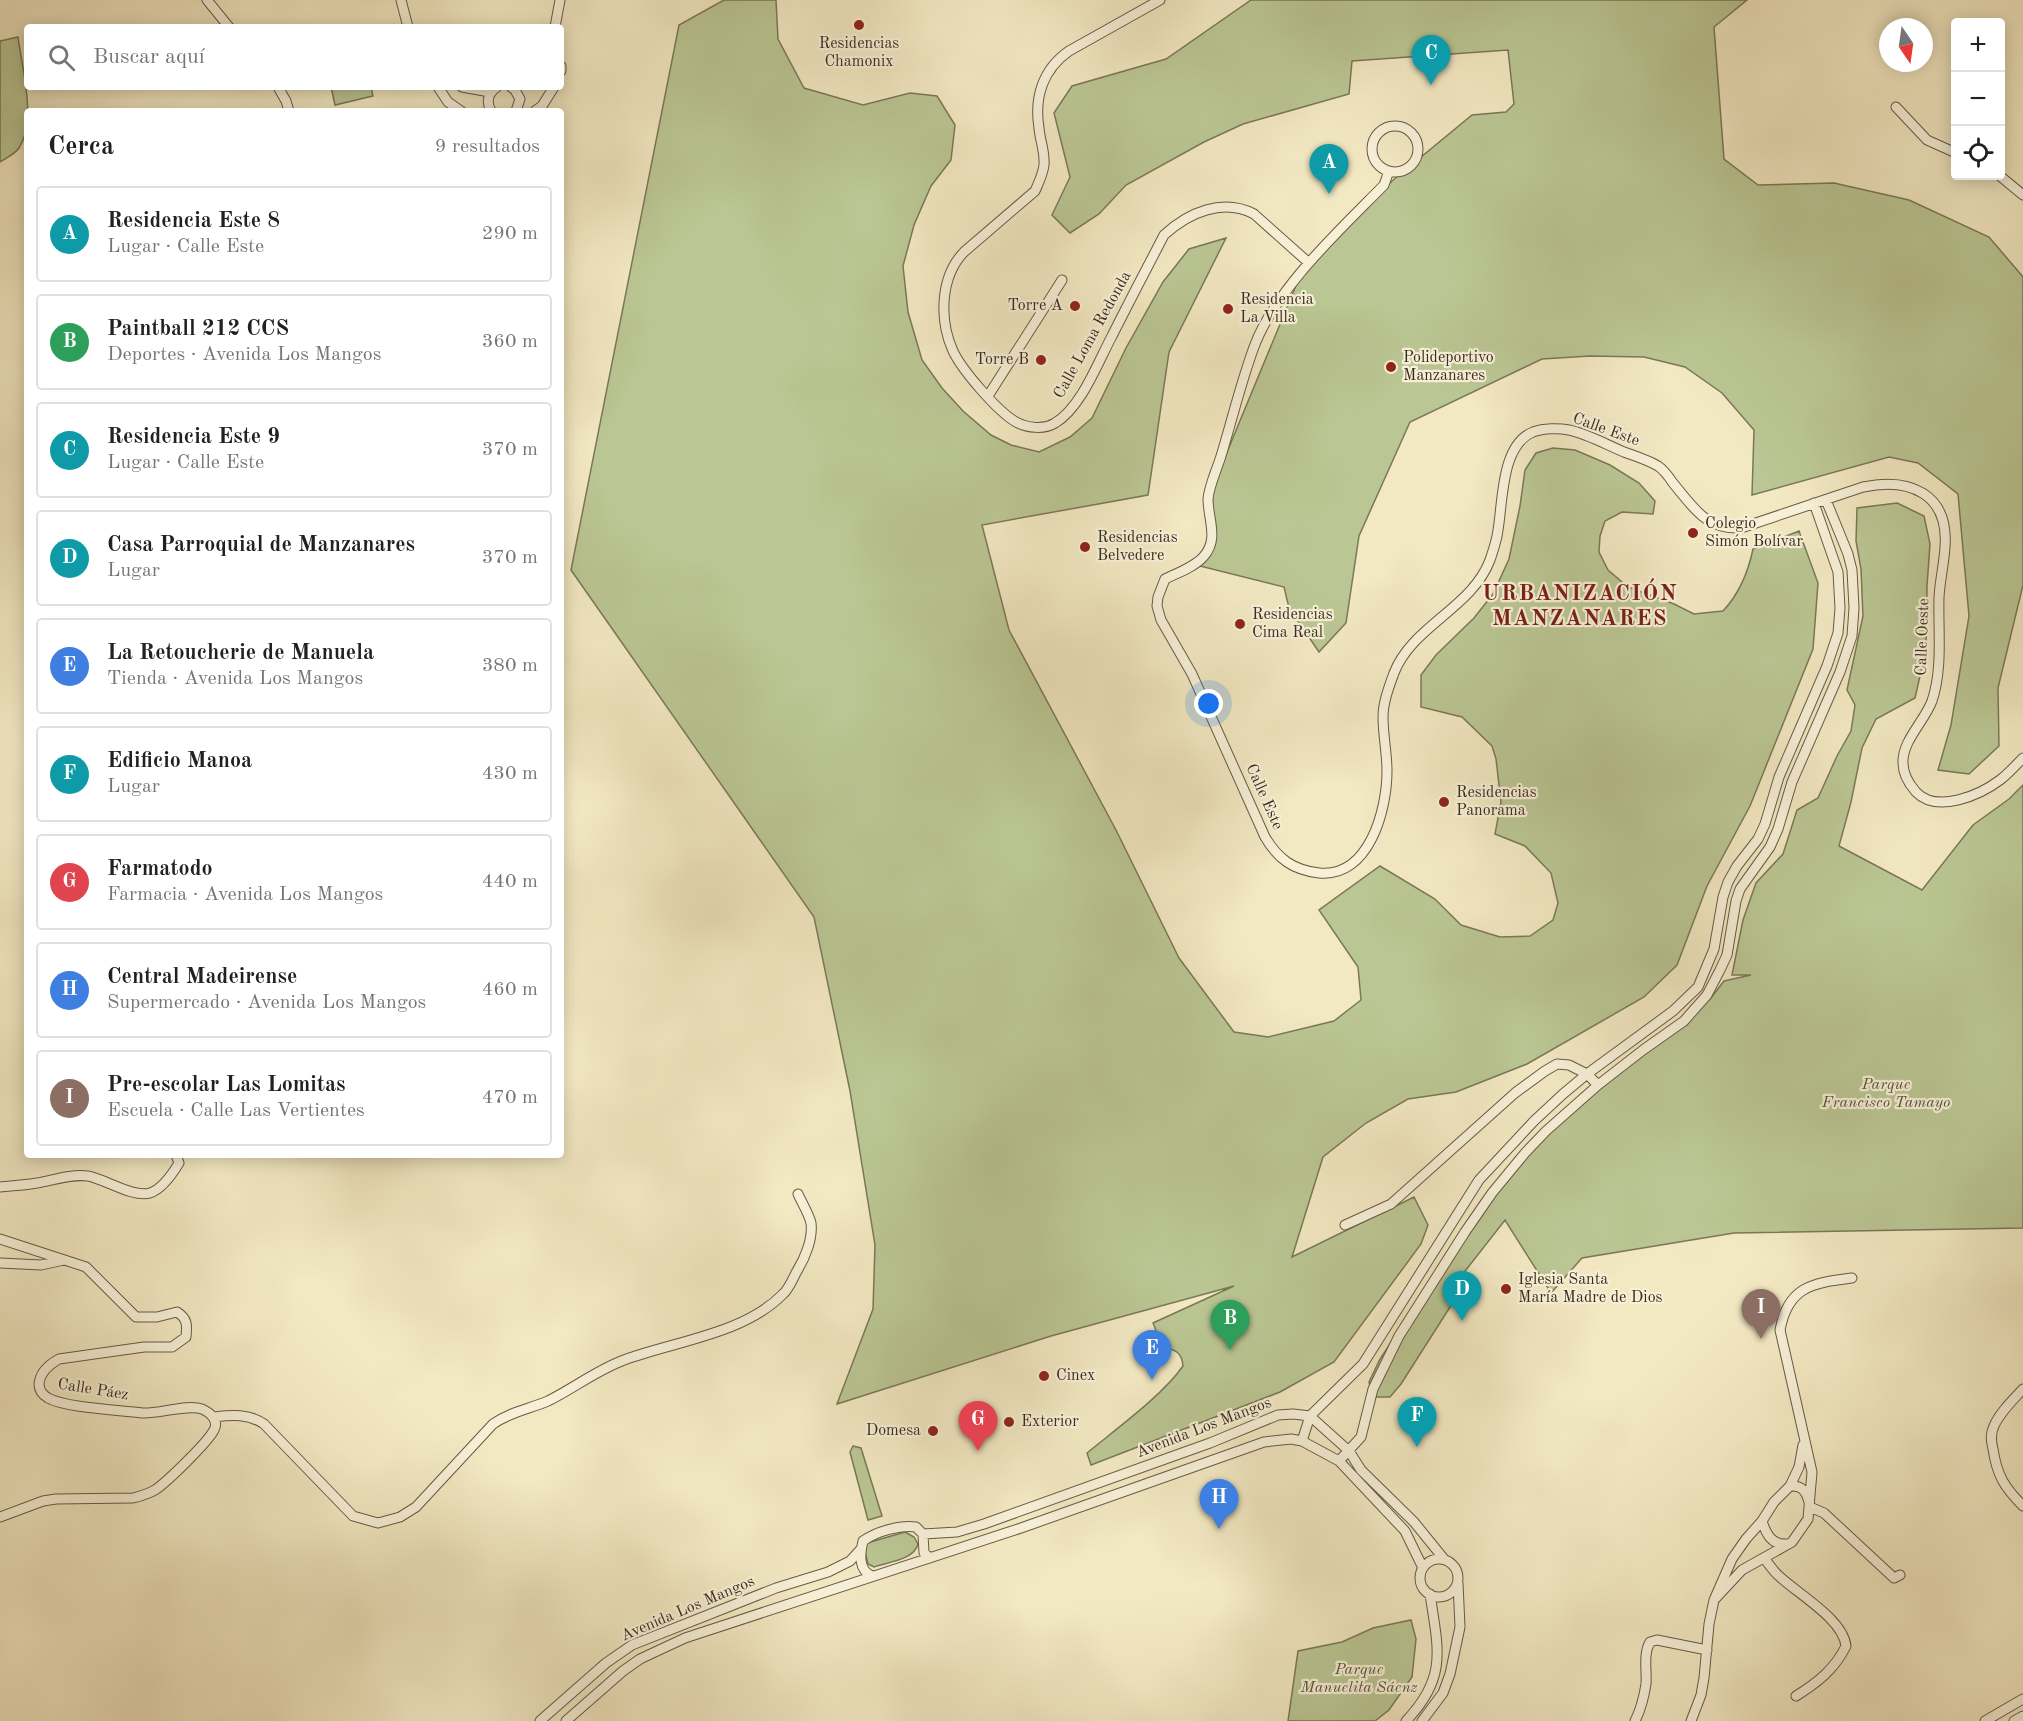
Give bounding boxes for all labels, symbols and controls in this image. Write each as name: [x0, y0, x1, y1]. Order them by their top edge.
marker: Residencias Chamonix: [852, 18, 866, 32]
north arrow: [1879, 18, 1933, 72]
map controls: [1951, 18, 2005, 180]
button: +: [1951, 18, 2005, 72]
search box: [24, 24, 564, 90]
place label: Residencias Chamonix: [819, 36, 899, 70]
pin: C: [1412, 36, 1450, 85]
icon: search: [45, 41, 78, 74]
text: Buscar aquí: [93, 46, 205, 68]
button: −: [1951, 72, 2005, 126]
button: locate: [1951, 126, 2005, 180]
text: Cerca: [48, 134, 114, 160]
text: 9 resultados: [435, 137, 540, 157]
pin: A: [1310, 144, 1348, 194]
text: Residencia Este 8: [107, 210, 280, 232]
text: A: [62, 224, 77, 244]
text: 290 m: [482, 224, 538, 244]
text: Lugar · Calle Este: [107, 237, 264, 257]
street label: Calle Loma Redonda: [1051, 269, 1135, 401]
place label: Residencia La Villa: [1240, 292, 1314, 326]
place label: Torre A: [1008, 298, 1063, 314]
marker: Torre A: [1068, 299, 1082, 313]
marker: Residencia La Villa: [1221, 302, 1235, 316]
text: Paintball 212 CCS: [107, 318, 289, 340]
text: B: [62, 332, 77, 352]
text: 360 m: [482, 332, 538, 352]
text: Deportes · Avenida Los Mangos: [107, 345, 381, 365]
place label: Polideportivo Manzanares: [1403, 350, 1494, 384]
place label: Torre B: [975, 352, 1029, 368]
marker: Torre B: [1034, 353, 1048, 367]
marker: Polideportivo Manzanares: [1384, 360, 1398, 374]
street label: Calle Este: [1570, 411, 1642, 449]
text: Residencia Este 9: [107, 426, 280, 448]
text: C: [63, 440, 76, 460]
text: 370 m: [482, 440, 538, 460]
text: Lugar · Calle Este: [107, 453, 264, 473]
place label: Colegio Simón Bolívar: [1705, 516, 1803, 550]
marker: Colegio Simón Bolívar: [1686, 526, 1700, 540]
place label: Residencias Belvedere: [1097, 530, 1178, 564]
text: Casa Parroquial de Manzanares: [107, 534, 415, 556]
marker: Residencias Belvedere: [1078, 540, 1092, 554]
text: D: [62, 548, 77, 568]
text: 370 m: [482, 548, 538, 568]
text: Lugar: [107, 561, 160, 581]
district label: URBANIZACIÓN MANZANARES: [1482, 578, 1678, 630]
street label: Calle Oeste: [1914, 598, 1932, 676]
place label: Residencias Cima Real: [1252, 607, 1333, 641]
marker: Residencias Cima Real: [1233, 617, 1247, 631]
text: La Retoucherie de Manuela: [107, 642, 374, 664]
text: E: [63, 656, 76, 676]
text: 380 m: [482, 656, 538, 676]
text: Tienda · Avenida Los Mangos: [107, 669, 363, 689]
your location: [1194, 689, 1223, 718]
text: Edificio Manoa: [107, 750, 252, 772]
street label: Calle Este: [1242, 762, 1286, 832]
text: F: [63, 764, 76, 784]
text: 430 m: [482, 764, 538, 784]
text: Lugar: [107, 777, 160, 797]
place label: Residencias Panorama: [1456, 785, 1537, 819]
marker: Residencias Panorama: [1437, 795, 1451, 809]
text: Farmatodo: [107, 858, 213, 880]
text: G: [62, 872, 77, 892]
text: 440 m: [482, 872, 538, 892]
text: Farmacia · Avenida Los Mangos: [107, 885, 383, 905]
text: Central Madeirense: [107, 966, 297, 988]
text: H: [61, 980, 78, 1000]
text: 460 m: [482, 980, 538, 1000]
text: Supermercado · Avenida Los Mangos: [107, 993, 426, 1013]
text: Pre-escolar Las Lomitas: [107, 1074, 346, 1096]
park label: Parque Francisco Tamayo: [1821, 1077, 1950, 1111]
text: I: [65, 1088, 74, 1108]
text: 470 m: [482, 1088, 538, 1108]
text: Escuela · Calle Las Vertientes: [107, 1101, 365, 1121]
pin: D: [1442, 1272, 1482, 1321]
place label: Iglesia Santa María Madre de Dios: [1518, 1272, 1663, 1306]
marker: Iglesia Santa María Madre de Dios: [1499, 1282, 1513, 1296]
pin: I: [1742, 1290, 1780, 1339]
pin: B: [1210, 1300, 1250, 1350]
pin: E: [1132, 1330, 1172, 1380]
place label: Cinex: [1056, 1368, 1095, 1384]
marker: Cinex: [1037, 1369, 1051, 1383]
street label: Calle Páez: [56, 1376, 130, 1404]
street label: Avenida Los Mangos: [1134, 1395, 1274, 1461]
pin: F: [1398, 1398, 1436, 1447]
pin: G: [958, 1402, 998, 1451]
place label: Exterior: [1021, 1414, 1079, 1430]
marker: Exterior: [1002, 1415, 1016, 1429]
place label: Domesa: [866, 1423, 921, 1439]
marker: Domesa: [926, 1424, 940, 1438]
pin: H: [1200, 1480, 1238, 1529]
street label: Avenida Los Mangos: [619, 1574, 757, 1644]
park label: Parque Manuelita Sáenz: [1299, 1662, 1418, 1696]

